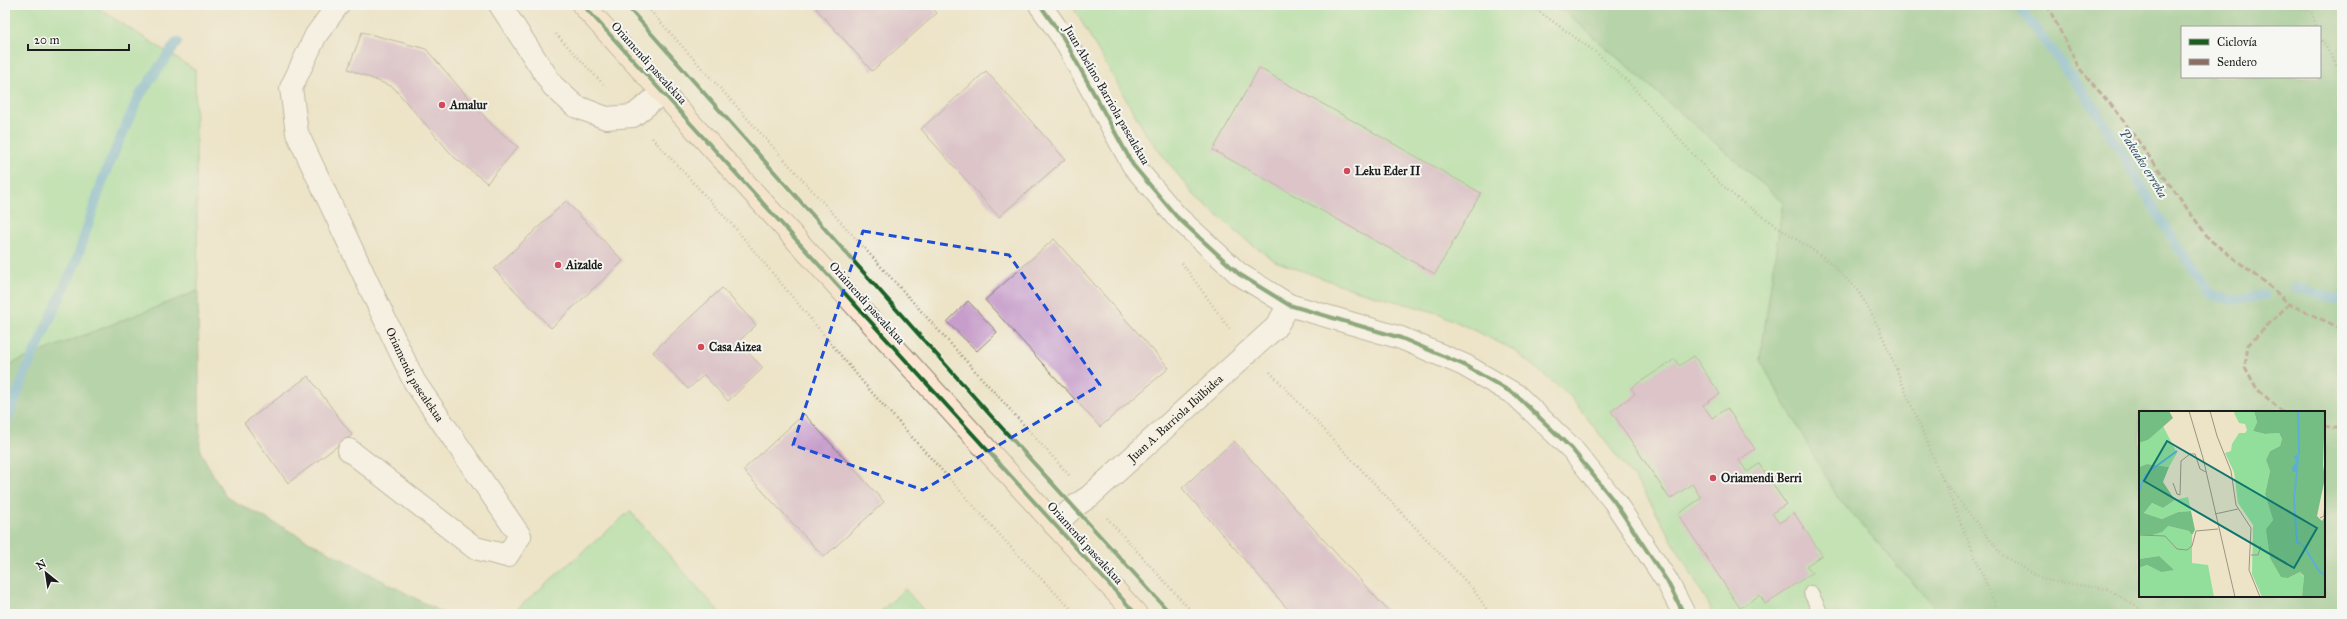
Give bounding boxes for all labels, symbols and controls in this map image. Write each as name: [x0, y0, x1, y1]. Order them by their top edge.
street label: Oriamendi pasealekua: [608, 19, 690, 108]
street label: Juan Abelino Barriola pasealekua: [1059, 21, 1153, 169]
scale bar: [28, 26, 129, 52]
legend: [2181, 26, 2321, 78]
text: 20 m: [34, 33, 60, 47]
text: Ciclovía: [2217, 35, 2258, 49]
text: Sendero: [2217, 55, 2257, 69]
place label: Amalur: [449, 98, 488, 112]
marker: Amalur: [437, 100, 447, 110]
water label: Pakeako erreka: [2116, 126, 2171, 201]
place label: Leku Eder II: [1355, 164, 1421, 178]
marker: Leku Eder II: [1342, 166, 1352, 176]
place label: Aizalde: [565, 258, 602, 272]
street label: Oriamendi pasealekua: [826, 259, 908, 348]
marker: Aizalde: [553, 260, 563, 270]
street label: Oriamendi pasealekua: [383, 325, 447, 425]
place label: Casa Aizea: [709, 340, 762, 354]
marker: Casa Aizea: [696, 342, 706, 352]
street label: Juan A. Barriola Ibilbidea: [1124, 371, 1226, 467]
inset map: [2139, 411, 2325, 597]
place label: Oriamendi Berri: [1721, 471, 1802, 485]
marker: Oriamendi Berri: [1708, 473, 1718, 483]
street label: Oriamendi pasealekua: [1044, 499, 1126, 588]
north arrow: [26, 553, 66, 593]
text: N: [34, 556, 49, 573]

